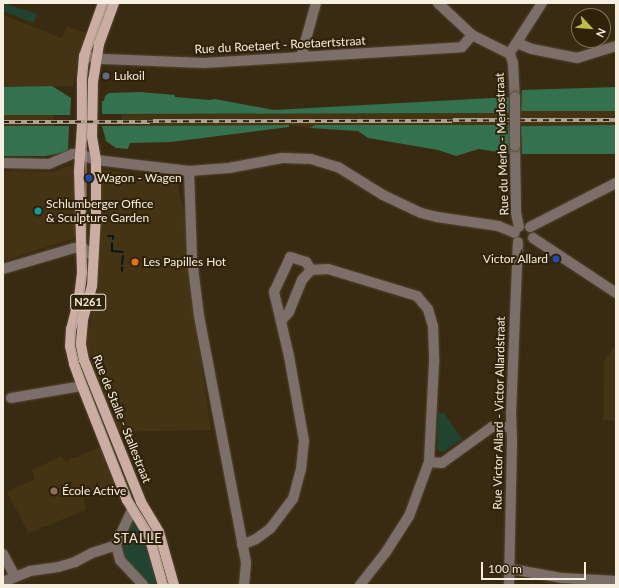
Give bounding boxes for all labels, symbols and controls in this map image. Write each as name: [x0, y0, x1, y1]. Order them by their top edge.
north arrow: [571, 8, 611, 48]
text: N: [594, 26, 609, 40]
street label: Rue du Roetaert - Roetaertstraat: [194, 33, 366, 57]
place label: Lukoil: [114, 69, 145, 83]
marker: Lukoil: [101, 71, 111, 81]
street label: Rue du Merlo - Merlostraat: [492, 72, 512, 216]
place label: Wagon - Wagen: [97, 171, 182, 185]
marker: Wagon - Wagen: [84, 173, 94, 183]
place label: Schlumberger Office & Sculpture Garden: [46, 197, 154, 225]
marker: Schlumberger Office & Sculpture Garden: [33, 206, 43, 216]
place label: Victor Allard: [482, 252, 548, 266]
marker: Victor Allard: [551, 254, 561, 264]
place label: Les Papilles Hot: [143, 255, 226, 269]
marker: Les Papilles Hot: [130, 257, 140, 267]
road number: N261: [70, 293, 106, 311]
street label: Rue Victor Allard - Victor Allardstraat: [490, 315, 508, 511]
street label: Rue de Stalle - Stallestraat: [90, 353, 154, 485]
place label: École Active: [62, 484, 127, 498]
marker: École Active: [49, 486, 59, 496]
district label: STALLE: [113, 530, 163, 546]
scale bar: [483, 554, 588, 580]
text: 100 m: [488, 561, 522, 576]

